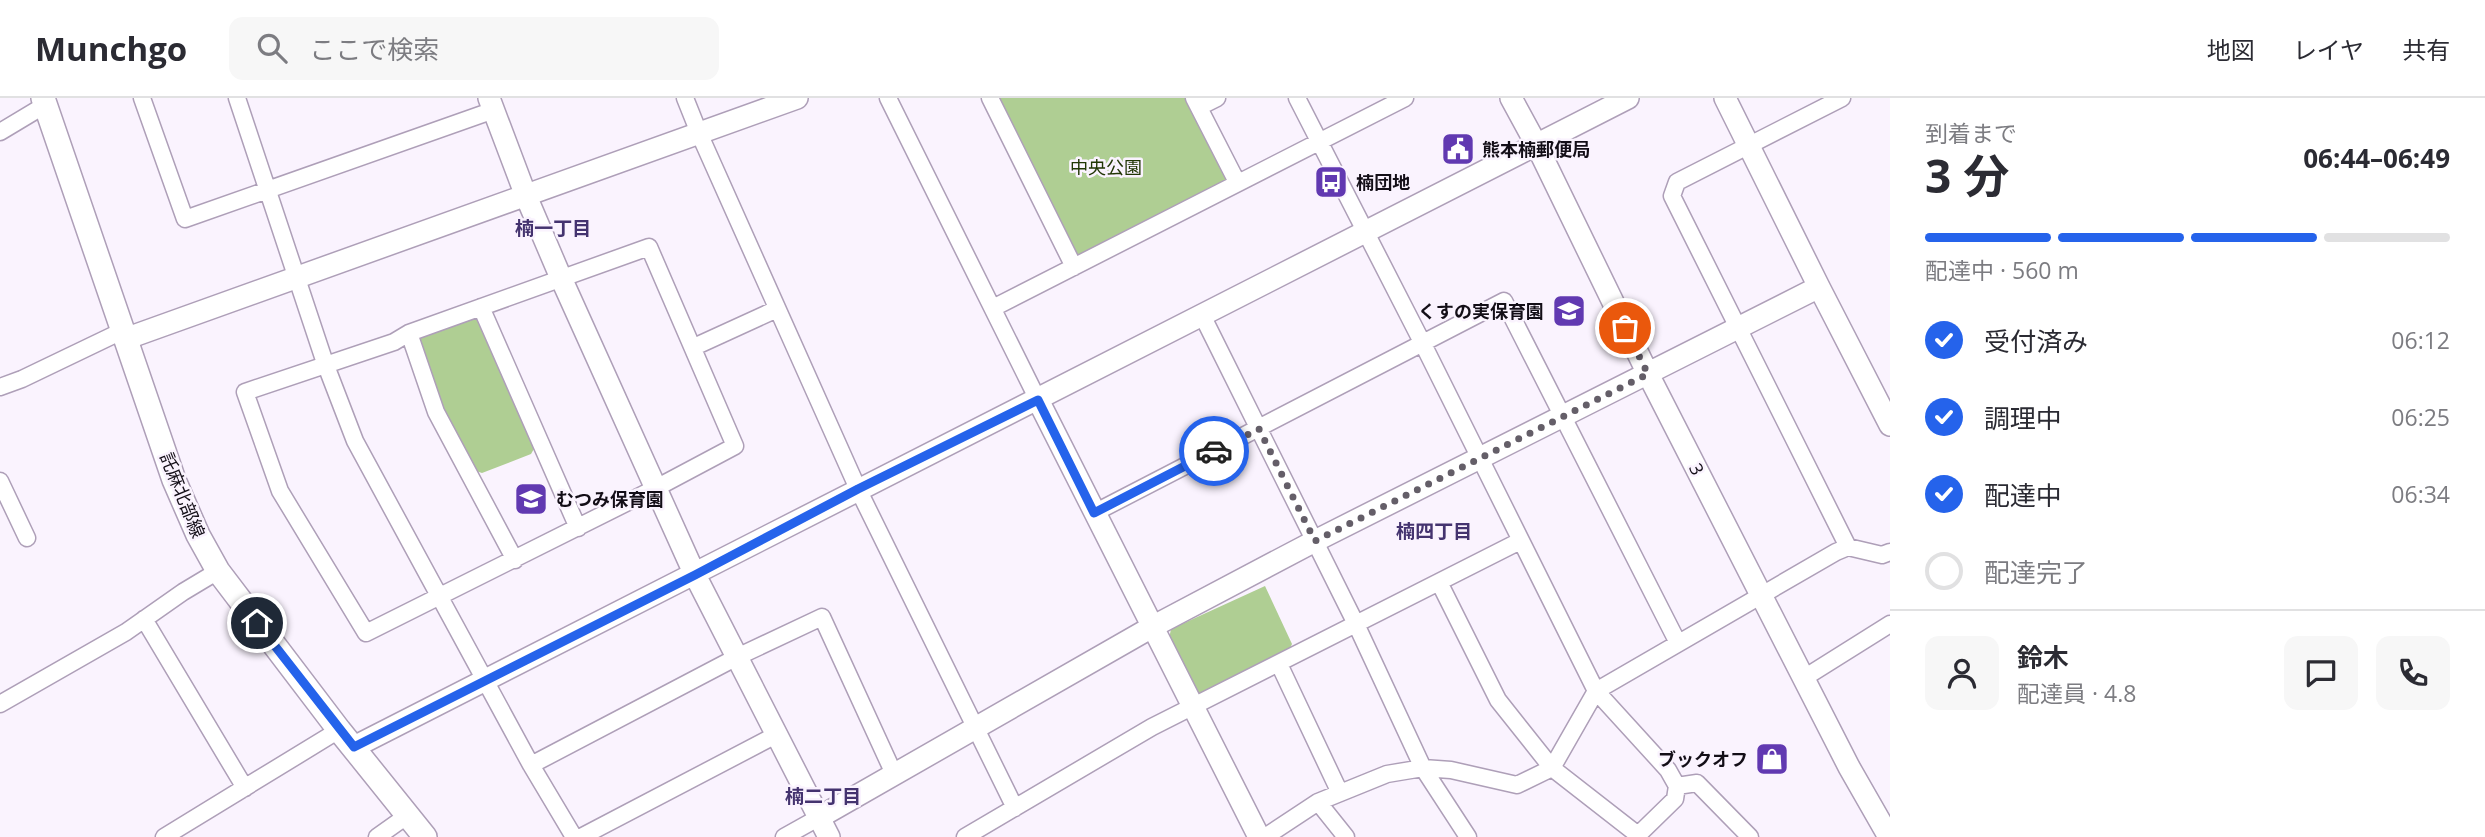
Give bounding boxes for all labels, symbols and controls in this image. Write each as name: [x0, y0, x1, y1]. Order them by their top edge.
search box: [229, 17, 719, 80]
text: Munchgo: [35, 26, 187, 71]
icon: search: [253, 29, 291, 67]
text: ここで検索: [309, 31, 439, 67]
text: 地図: [2207, 33, 2255, 66]
text: レイヤ: [2293, 33, 2364, 66]
text: 共有: [2402, 33, 2450, 66]
text: 到着まで: [1925, 117, 2017, 149]
public building icon: 熊本楠郵便局: [1439, 130, 1477, 168]
place label: 熊本楠郵便局: [1482, 137, 1590, 161]
text: 06:44–06:49: [2303, 140, 2450, 176]
text: 3 分: [1925, 144, 2009, 206]
park label: 中央公園: [1070, 155, 1142, 179]
bus stop icon: 楠団地: [1312, 163, 1350, 201]
place label: 楠団地: [1356, 170, 1410, 194]
district label: 楠一丁目: [515, 215, 591, 241]
text: 配達中 · 560 m: [1925, 254, 2079, 286]
school or university icon: くすの実保育園: [1550, 292, 1588, 330]
pin: [1595, 298, 1655, 358]
place label: くすの実保育園: [1418, 299, 1544, 323]
icon: bag: [1606, 309, 1644, 347]
icon: check: [1925, 321, 1963, 359]
text: 受付済み: [1984, 323, 2088, 359]
text: 06:12: [2391, 324, 2450, 356]
icon: check: [1925, 398, 1963, 436]
text: 調理中: [1984, 400, 2062, 436]
text: 06:25: [2391, 401, 2450, 433]
courier: [1179, 416, 1249, 486]
icon: car: [1195, 432, 1233, 470]
street label: 託麻北部線: [155, 449, 211, 541]
street label: 3: [1684, 459, 1710, 479]
icon: check: [1925, 475, 1963, 513]
text: 配達中: [1984, 477, 2062, 513]
text: 06:34: [2391, 478, 2450, 510]
school or university icon: むつみ保育園: [512, 480, 550, 518]
place label: むつみ保育園: [556, 487, 664, 511]
district label: 楠四丁目: [1396, 518, 1472, 544]
text: 配達完了: [1984, 554, 2088, 590]
pin: [227, 593, 287, 653]
icon: home: [238, 604, 276, 642]
button: person: [1925, 636, 1999, 710]
button: chat: [2284, 636, 2358, 710]
button: phone: [2376, 636, 2450, 710]
text: 鈴木: [2017, 639, 2069, 675]
text: 配達員 · 4.8: [2017, 677, 2136, 709]
shop icon: ブックオフ: [1753, 740, 1791, 778]
place label: ブックオフ: [1658, 747, 1748, 771]
district label: 楠二丁目: [785, 783, 861, 809]

